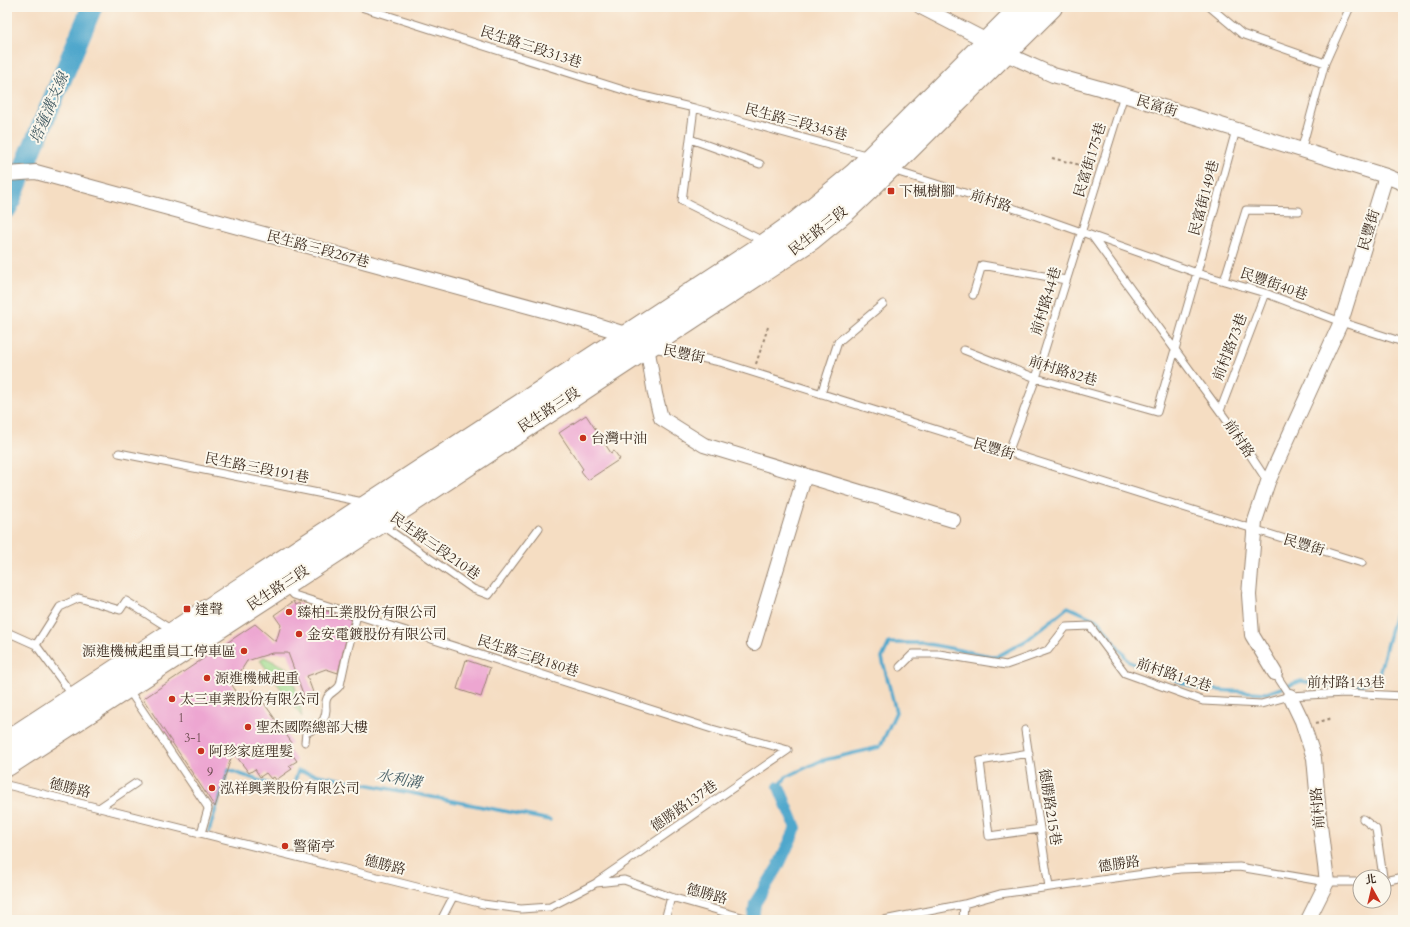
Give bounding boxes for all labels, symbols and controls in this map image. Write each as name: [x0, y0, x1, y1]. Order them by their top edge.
street label: 民生路三段313巷: [478, 22, 584, 72]
water label: 塔蓮溝支線: [25, 68, 74, 146]
street label: 民富街: [1134, 91, 1180, 121]
street label: 民生路三段345巷: [743, 99, 849, 145]
street label: 民富街175巷: [1070, 120, 1110, 200]
street label: 民富街149巷: [1185, 158, 1223, 238]
place label: 下楓樹腳: [899, 182, 955, 201]
street label: 前村路: [968, 185, 1014, 217]
marker: 下楓樹腳: [886, 186, 896, 196]
street label: 民生路三段: [785, 202, 851, 260]
street label: 民豐街: [1354, 207, 1384, 253]
street label: 民生路三段267巷: [265, 226, 371, 272]
street label: 民豐街40巷: [1238, 264, 1310, 304]
street label: 前村路44巷: [1027, 265, 1065, 337]
street label: 前村路73巷: [1209, 311, 1251, 383]
street label: 民豐街: [661, 340, 707, 368]
street label: 前村路82巷: [1027, 352, 1099, 390]
street label: 民生路三段: [514, 383, 584, 437]
street label: 前村路: [1219, 416, 1259, 462]
place label: 台灣中油: [591, 429, 647, 448]
marker: 台灣中油: [578, 433, 588, 443]
street label: 民豐街: [971, 434, 1017, 464]
street label: 民生路三段191巷: [203, 449, 311, 487]
street label: 民生路三段210巷: [386, 508, 484, 584]
street label: 民豐街: [1281, 530, 1327, 560]
street label: 民生路三段: [243, 561, 313, 615]
place label: 達聲: [195, 600, 223, 619]
place label: 臻柏工業股份有限公司: [297, 603, 437, 622]
marker: 達聲: [182, 604, 192, 614]
marker: 臻柏工業股份有限公司: [284, 607, 294, 617]
place label: 金安電鍍股份有限公司: [307, 625, 447, 644]
marker: 金安電鍍股份有限公司: [294, 629, 304, 639]
street label: 民生路三段180巷: [475, 631, 581, 681]
place label: 源進機械起重員工停車區: [82, 642, 236, 661]
marker: 源進機械起重員工停車區: [239, 646, 249, 656]
street label: 前村路142巷: [1134, 654, 1214, 696]
place label: 源進機械起重: [215, 669, 299, 688]
marker: 源進機械起重: [202, 673, 212, 683]
street label: 前村路143巷: [1307, 673, 1385, 692]
place label: 太三車業股份有限公司: [180, 690, 320, 709]
marker: 太三車業股份有限公司: [167, 694, 177, 704]
house number: 1: [178, 710, 184, 726]
place label: 聖杰國際總部大樓: [256, 718, 368, 737]
marker: 聖杰國際總部大樓: [243, 722, 253, 732]
house number: 3-1: [184, 730, 202, 746]
place label: 阿珍家庭理髮: [209, 742, 293, 761]
marker: 阿珍家庭理髮: [196, 746, 206, 756]
house number: 9: [207, 764, 213, 780]
water label: 水利溝: [375, 765, 425, 793]
street label: 德勝路215巷: [1035, 767, 1065, 847]
street label: 德勝路: [47, 774, 93, 802]
street label: 德勝路137巷: [647, 776, 721, 836]
place label: 泓祥興業股份有限公司: [220, 779, 360, 798]
marker: 泓祥興業股份有限公司: [207, 783, 217, 793]
street label: 前村路: [1307, 786, 1329, 830]
place label: 警衛亭: [293, 837, 335, 856]
marker: 警衛亭: [280, 841, 290, 851]
street label: 德勝路: [362, 851, 408, 879]
street label: 德勝路: [1097, 852, 1141, 876]
north arrow: [1352, 869, 1392, 909]
text: 北: [1364, 871, 1377, 888]
street label: 德勝路: [684, 879, 730, 909]

